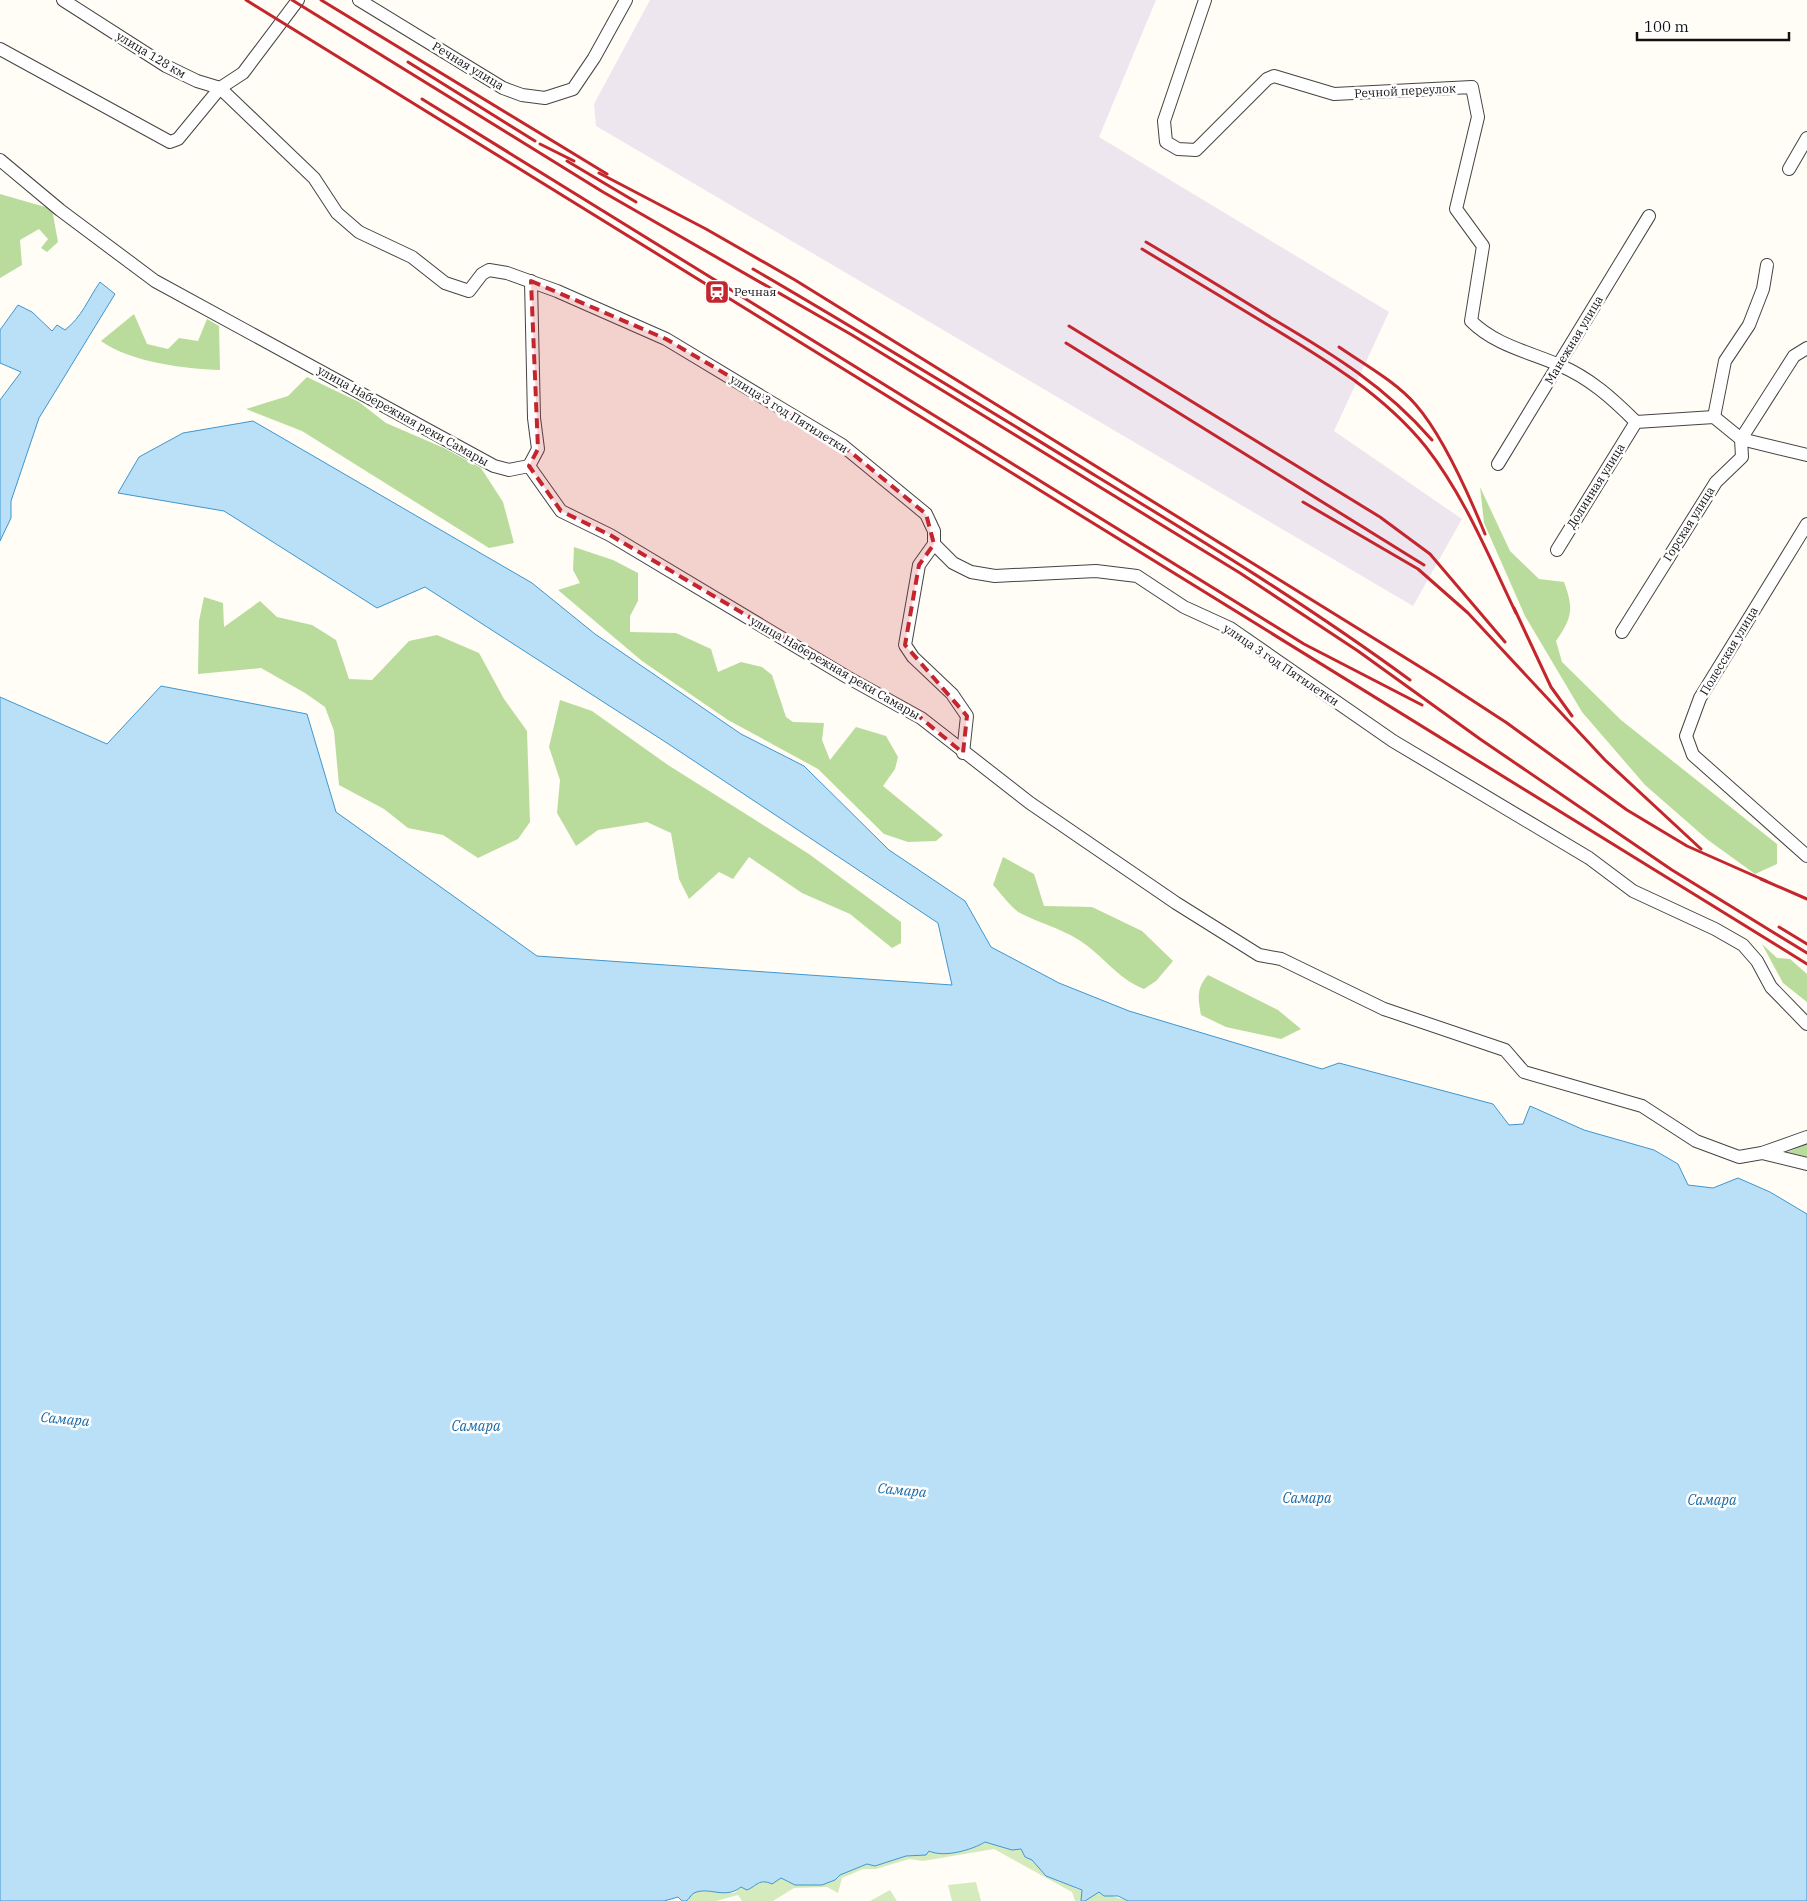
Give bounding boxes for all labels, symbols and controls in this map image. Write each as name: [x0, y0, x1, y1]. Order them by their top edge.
scale bar: [1637, 10, 1790, 42]
text: 100 m: [1644, 17, 1689, 36]
street label: улица 128 км: [114, 28, 189, 81]
street label: Речная улица: [430, 38, 507, 93]
street label: Речной переулок: [1354, 80, 1456, 101]
station icon: Речная: [704, 279, 730, 305]
place label: Речная: [734, 284, 777, 299]
street label: Манежная улица: [1541, 292, 1606, 387]
street label: улица Набережная реки Самары: [315, 362, 492, 469]
street label: улица 3 год Пятилетки: [728, 371, 851, 456]
street label: Долинная улица: [1563, 440, 1628, 531]
street label: Горская улица: [1660, 483, 1718, 564]
street label: Полесская улица: [1696, 603, 1761, 698]
street label: улица Набережная реки Самары: [748, 613, 923, 723]
street label: улица 3 год Пятилетки: [1221, 620, 1342, 709]
water label: Самара: [40, 1408, 91, 1430]
water label: Самара: [451, 1417, 501, 1435]
water label: Самара: [877, 1479, 928, 1501]
water label: Самара: [1282, 1489, 1332, 1507]
water label: Самара: [1687, 1491, 1737, 1509]

